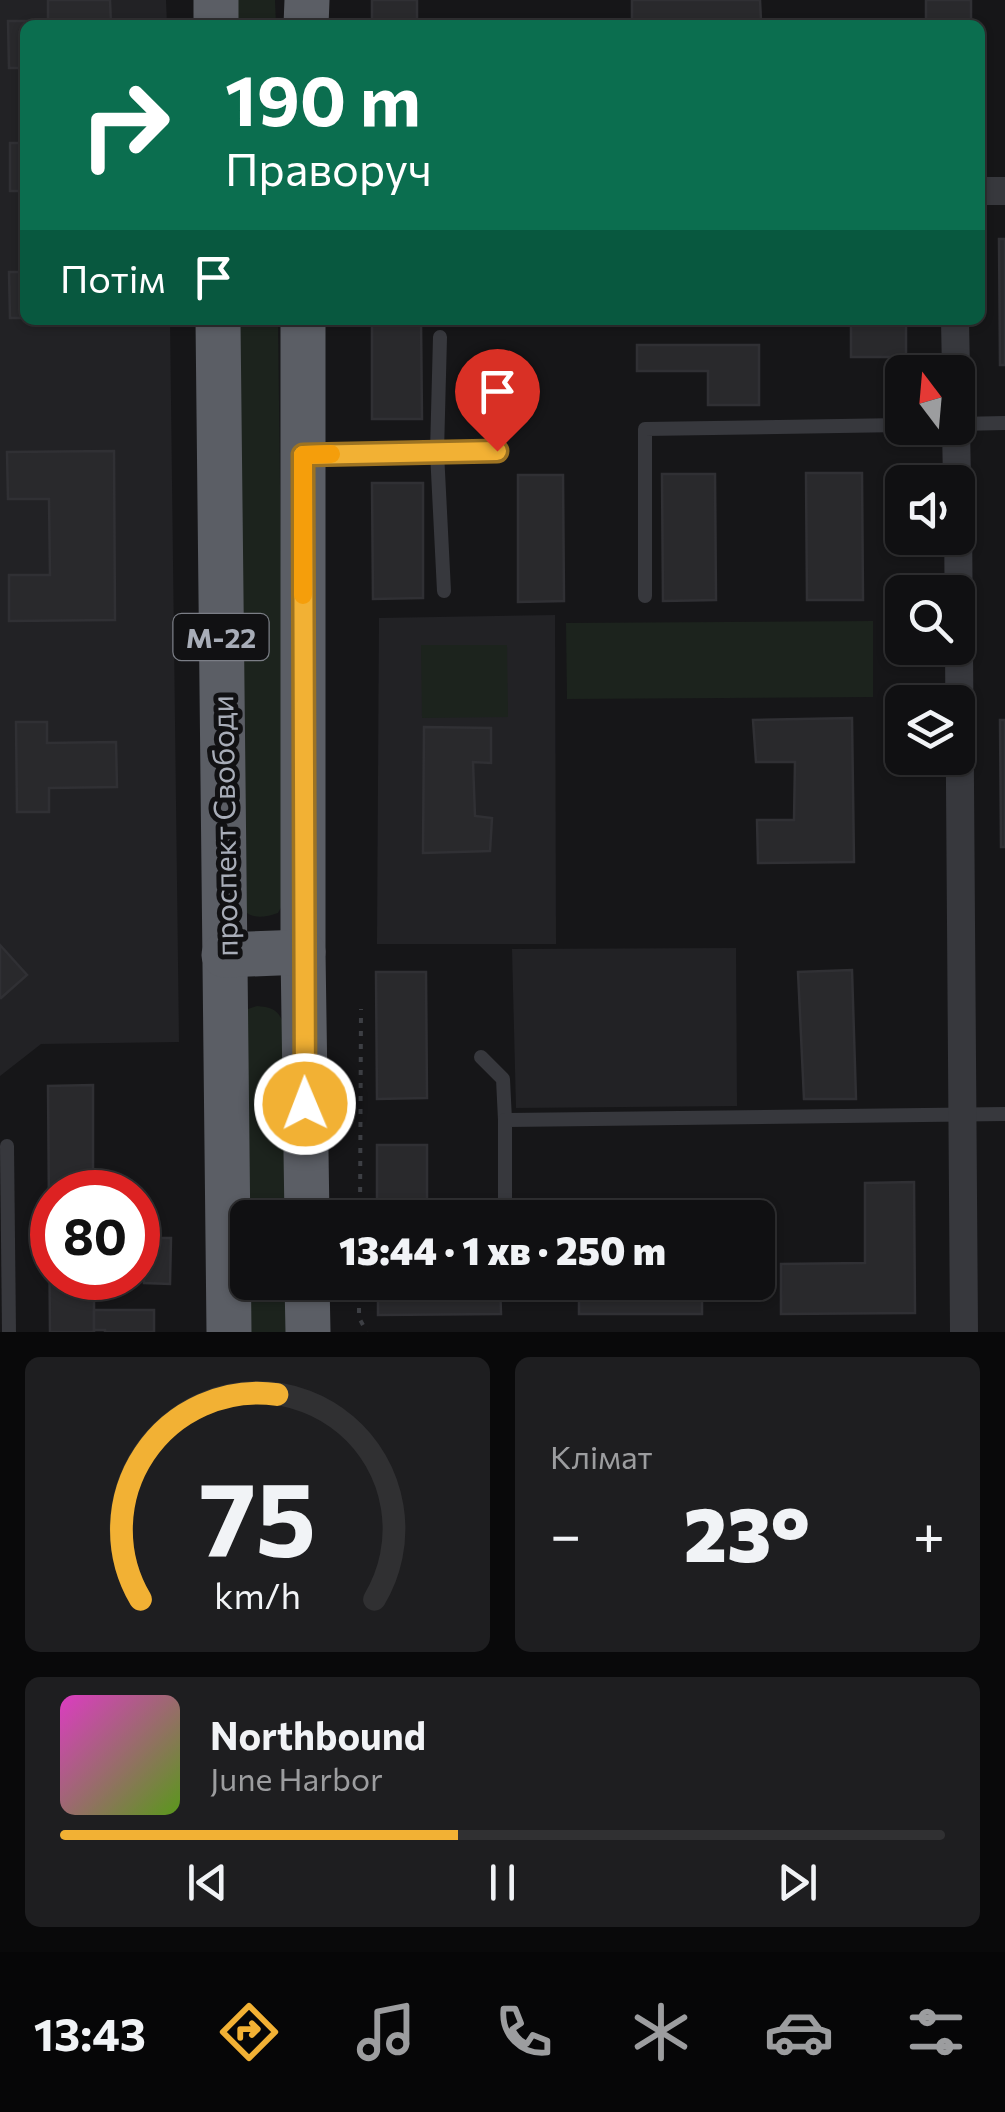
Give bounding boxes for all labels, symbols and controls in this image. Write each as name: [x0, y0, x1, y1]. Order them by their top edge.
text: 190 m: [225, 55, 421, 140]
icon: right: [60, 60, 190, 190]
text: Праворуч: [225, 140, 432, 195]
icon: arrive: [186, 250, 241, 305]
text: Потім: [60, 254, 166, 301]
pin: [455, 349, 540, 452]
north arrow: [885, 355, 975, 445]
map controls: [885, 355, 975, 775]
icon: arrive: [470, 364, 525, 419]
button: sound: [885, 465, 975, 555]
button: search: [885, 575, 975, 665]
road number: М-22: [174, 614, 268, 660]
button: layers: [885, 685, 975, 775]
street label: проспект Свободи: [202, 695, 244, 957]
position arrow: [253, 1052, 357, 1156]
speed limit sign: 80: [30, 1170, 160, 1300]
text: 13:44 · 1 хв · 250 m: [339, 1226, 666, 1273]
text: Клімат: [550, 1436, 653, 1476]
text: 75: [199, 1451, 316, 1578]
text: 23°: [684, 1486, 810, 1577]
text: −: [550, 1499, 581, 1566]
text: +: [913, 1499, 945, 1566]
text: km/h: [214, 1573, 301, 1616]
text: Northbound: [210, 1711, 426, 1758]
text: June Harbor: [210, 1758, 383, 1798]
icon: previous: [180, 1855, 235, 1910]
icon: pause: [475, 1855, 530, 1910]
icon: next: [770, 1855, 825, 1910]
icon: directions: [214, 1997, 284, 2067]
icon: music: [351, 1997, 421, 2067]
icon: phone: [489, 1997, 559, 2067]
icon: climate: [626, 1997, 696, 2067]
icon: car: [764, 1997, 834, 2067]
icon: filters: [901, 1997, 971, 2067]
text: 13:43: [34, 2005, 146, 2060]

